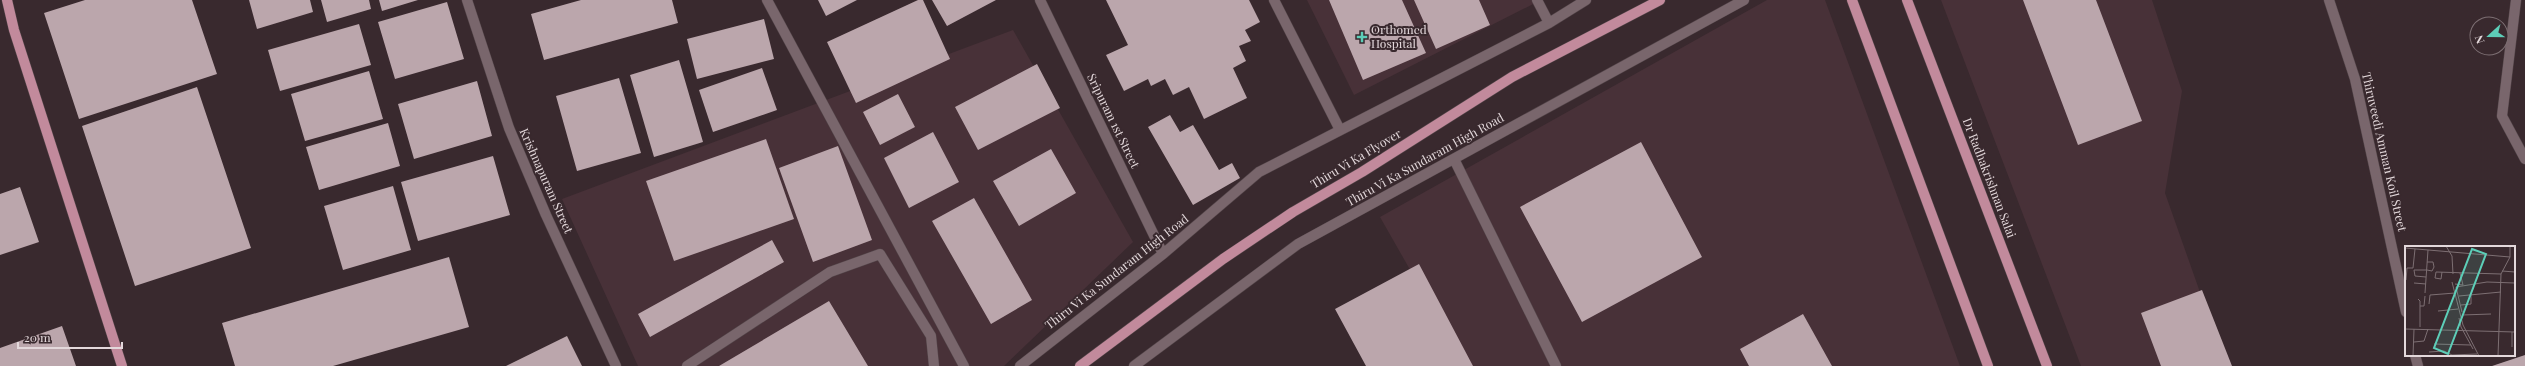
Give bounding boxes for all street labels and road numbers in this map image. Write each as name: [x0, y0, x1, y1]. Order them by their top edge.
street label: Sripuram 1st Street: [1084, 71, 1144, 171]
street label: Thiruveedi Amman Koil Street: [2359, 71, 2411, 234]
street label: Thiru Vi Ka Sundaram High Road: [1343, 109, 1506, 209]
street label: Dr Radhakrishnan Salai: [1960, 115, 2020, 240]
street label: Thiru Vi Ka Flyover: [1307, 124, 1404, 192]
street label: Krishnapuram Street: [517, 126, 578, 236]
street label: Thiru Vi Ka Sundaram High Road: [1041, 210, 1191, 332]

